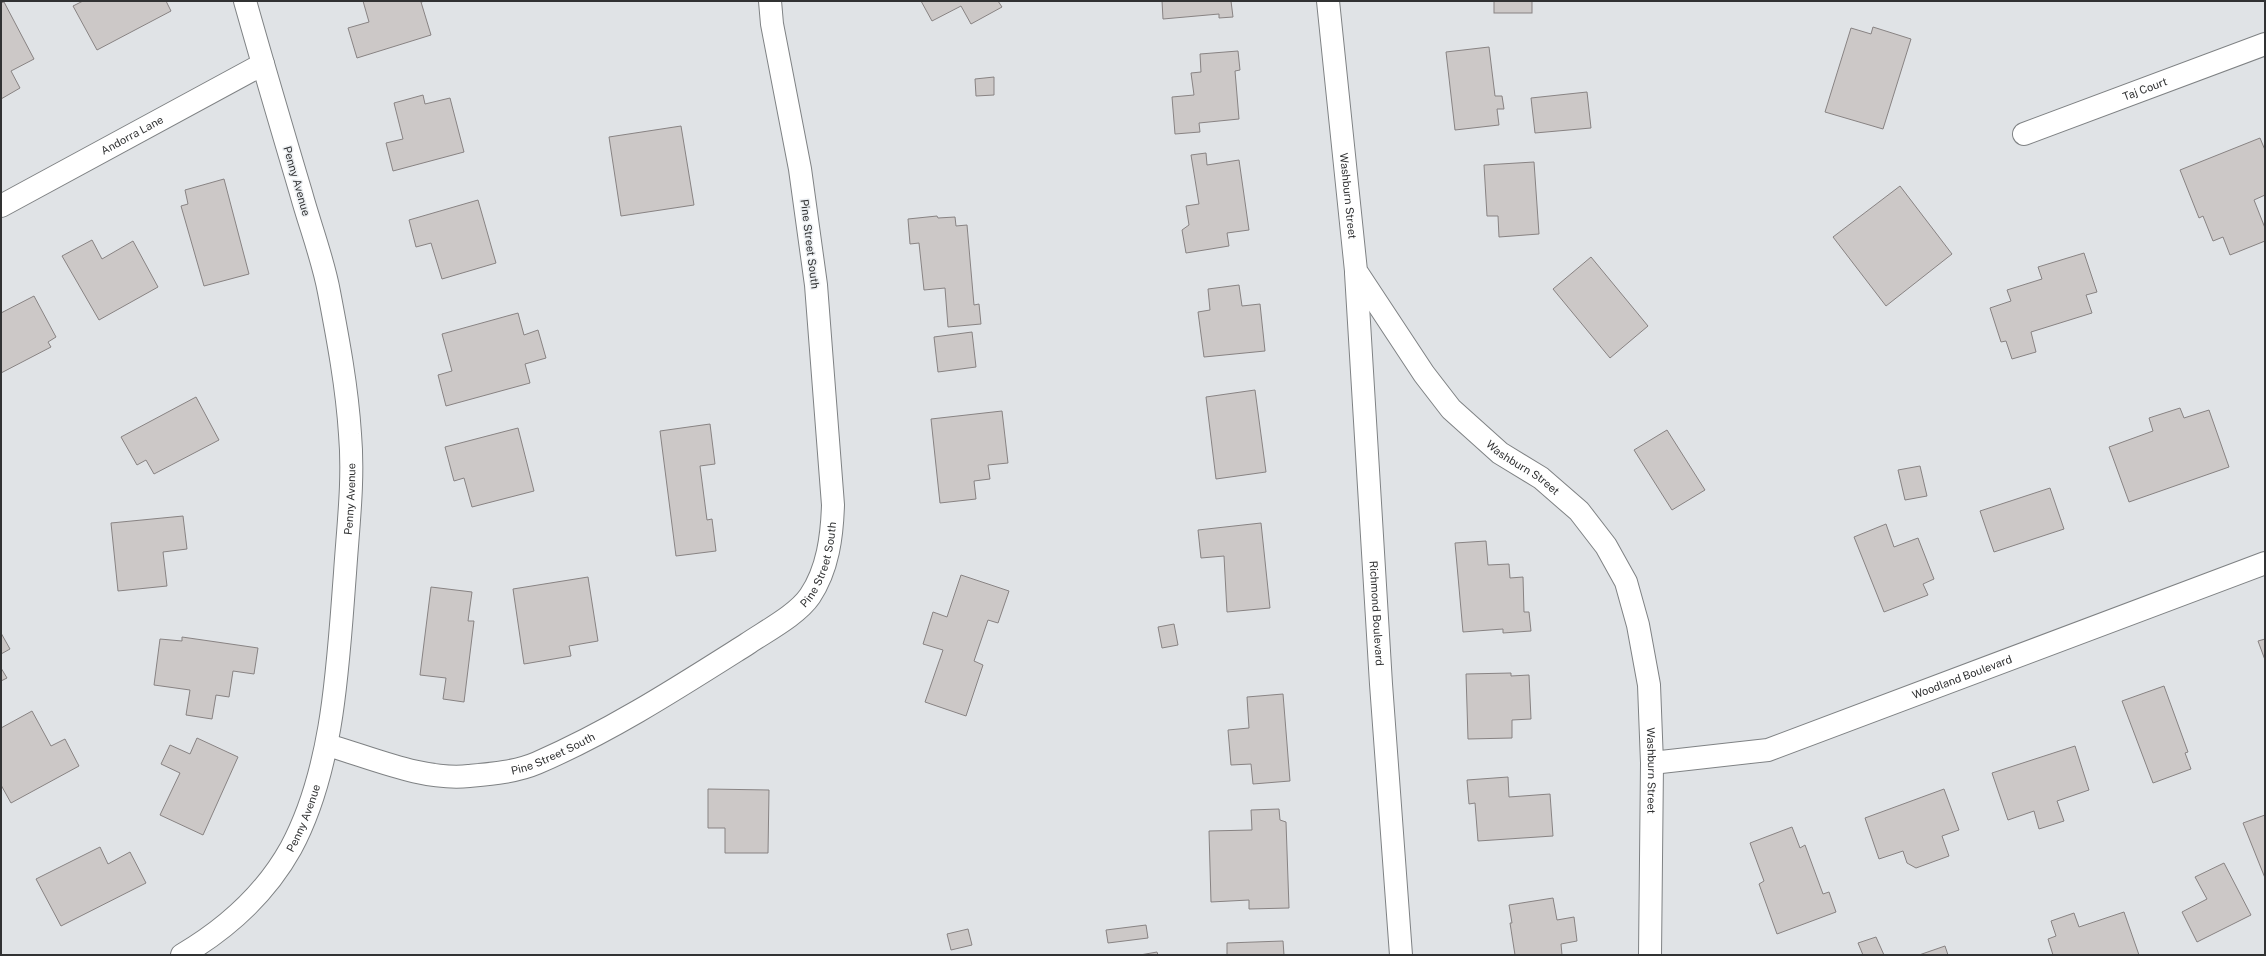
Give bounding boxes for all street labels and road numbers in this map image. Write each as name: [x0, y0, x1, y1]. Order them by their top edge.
street label: Taj Court: [2121, 75, 2169, 103]
street label: Andorra Lane: [99, 113, 165, 157]
street label: Penny Avenue: [281, 145, 313, 217]
street label: Washburn Street: [1338, 152, 1359, 240]
street label: Pine Street South: [799, 198, 821, 290]
street label: Washburn Street: [1484, 438, 1562, 497]
street label: Penny Avenue: [342, 463, 357, 536]
street label: Pine Street South: [798, 521, 838, 610]
street label: Richmond Boulevard: [1368, 560, 1386, 666]
street label: Woodland Boulevard: [1910, 653, 2014, 701]
street label: Washburn Street: [1645, 727, 1658, 814]
street label: Pine Street South: [510, 730, 597, 777]
street label: Penny Avenue: [284, 783, 322, 854]

